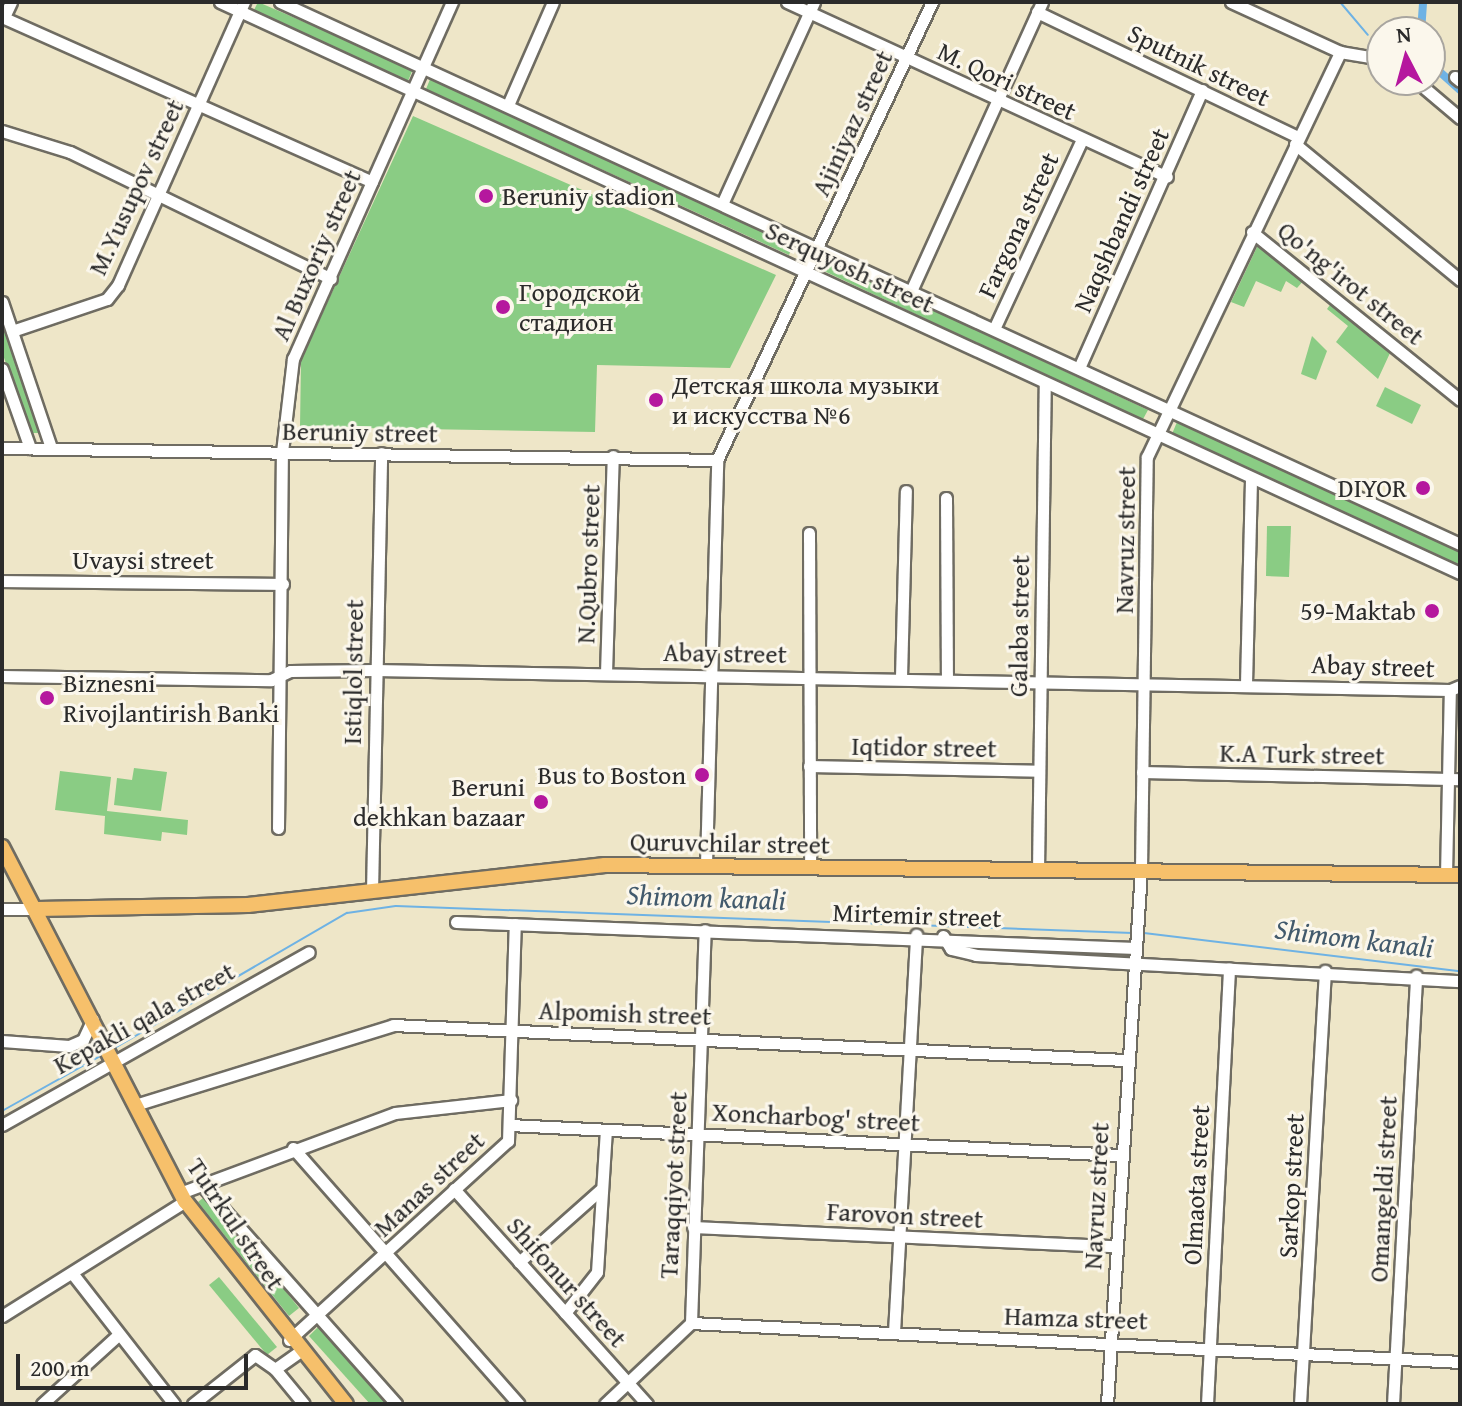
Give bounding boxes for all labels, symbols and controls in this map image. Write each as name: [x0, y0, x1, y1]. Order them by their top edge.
north arrow: [1366, 16, 1446, 96]
street label: Sputnik street: [1123, 17, 1275, 113]
text: N: [1395, 17, 1413, 51]
street label: M. Qori street: [933, 35, 1081, 127]
street label: Ajiniyaz street: [805, 45, 899, 201]
street label: M.Yusupov street: [82, 94, 190, 280]
street label: Naqshbandi street: [1066, 123, 1176, 317]
street label: Fargona street: [971, 147, 1065, 303]
street label: Al Buxoriy street: [264, 165, 368, 345]
place label: Beruniy stadion: [502, 180, 675, 212]
marker: Beruniy stadion: [477, 187, 495, 205]
street label: Serquyosh street: [761, 214, 939, 320]
street label: Qo'ng'irot street: [1272, 214, 1430, 352]
place label: Городской стадион: [519, 276, 640, 338]
marker: Городской стадион: [494, 298, 512, 316]
place label: Детская школа музыки и искусства №6: [672, 369, 939, 430]
marker: Детская школа музыки и искусства №6: [647, 391, 665, 409]
street label: Beruniy street: [282, 415, 438, 449]
street label: Navruz street: [1108, 466, 1142, 614]
place label: DIYOR: [1338, 472, 1407, 504]
marker: DIYOR: [1414, 479, 1432, 497]
street label: N.Qubro street: [570, 484, 606, 644]
street label: Uvaysi street: [72, 544, 214, 576]
street label: Galaba street: [1002, 555, 1036, 697]
place label: 59-Maktab: [1300, 595, 1416, 627]
street label: Istiqlol street: [336, 599, 370, 745]
marker: 59-Maktab: [1423, 602, 1441, 620]
street label: Abay street: [663, 636, 787, 670]
street label: Abay street: [1311, 648, 1435, 684]
place label: Biznesni Rivojlantirish Banki: [63, 667, 279, 728]
marker: Biznesni Rivojlantirish Banki: [38, 689, 56, 707]
street label: Iqtidor street: [851, 730, 997, 764]
street label: K.A Turk street: [1219, 737, 1385, 771]
place label: Bus to Boston: [538, 759, 686, 791]
marker: Bus to Boston: [693, 766, 711, 784]
place label: Beruni dekhkan bazaar: [353, 771, 525, 832]
marker: Beruni dekhkan bazaar: [532, 793, 550, 811]
street label: Quruvchilar street: [630, 826, 830, 860]
water label: Shimom kanali: [626, 877, 786, 917]
street label: Mirtemir street: [832, 896, 1002, 934]
water label: Shimom kanali: [1273, 912, 1435, 964]
street label: Kepakli qala street: [48, 955, 240, 1081]
street label: Alpomish street: [538, 994, 712, 1032]
street label: Taraqqiyot street: [653, 1091, 693, 1279]
street label: Omangeldi street: [1363, 1095, 1403, 1283]
street label: Xoncharbog' street: [711, 1096, 921, 1138]
street label: Olmaota street: [1176, 1104, 1216, 1266]
street label: Sarkop street: [1272, 1113, 1310, 1259]
street label: Navruz street: [1077, 1122, 1115, 1270]
street label: Manas street: [367, 1125, 491, 1243]
street label: Tutrkul street: [181, 1152, 291, 1296]
street label: Farovon street: [826, 1195, 984, 1235]
street label: Shifonur street: [500, 1210, 634, 1354]
street label: Hamza street: [1004, 1300, 1148, 1336]
scale bar: [20, 1338, 252, 1388]
text: 200 m: [30, 1350, 90, 1385]

